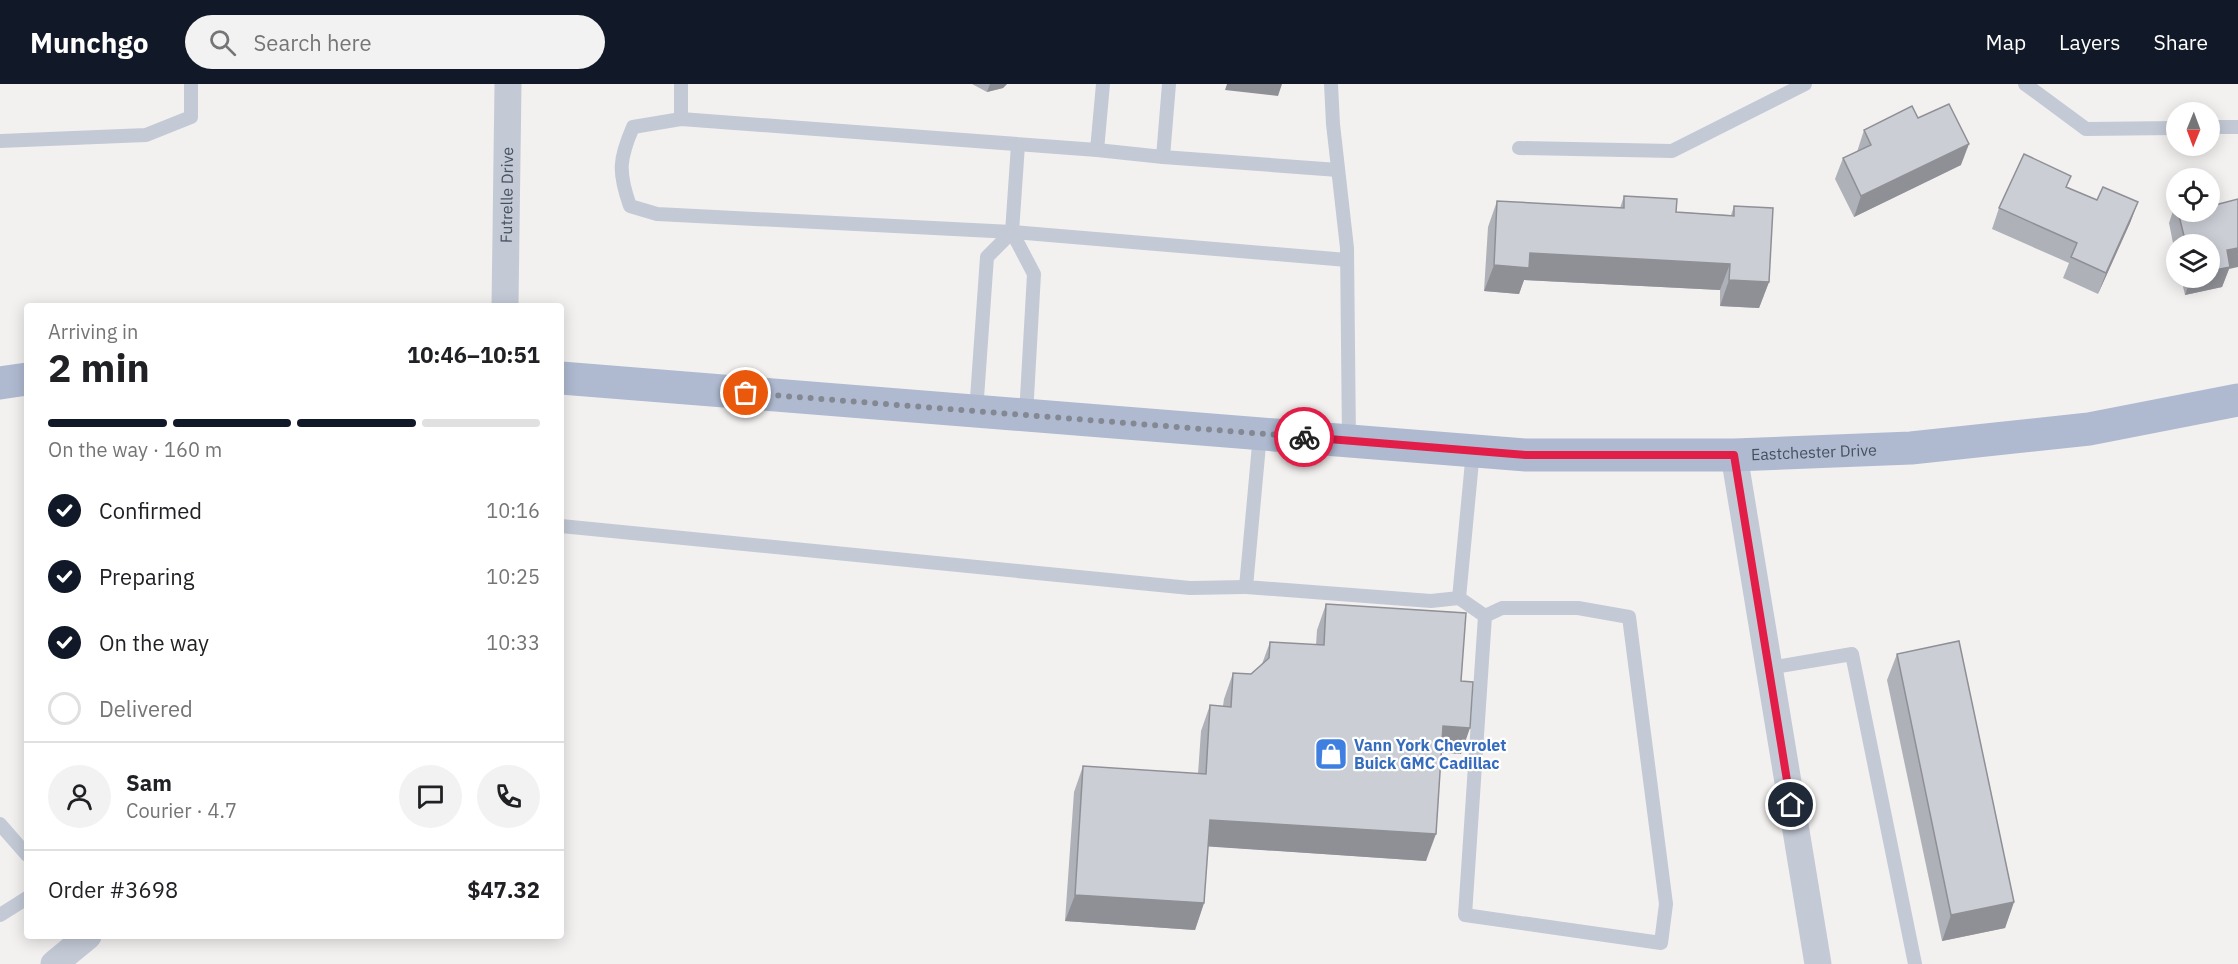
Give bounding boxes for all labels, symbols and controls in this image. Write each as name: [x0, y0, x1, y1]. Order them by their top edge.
search box: [185, 15, 605, 69]
text: Munchgo: [30, 24, 149, 61]
icon: search: [206, 26, 239, 59]
text: Search here: [254, 28, 372, 57]
text: Map: [1986, 28, 2026, 56]
text: Layers: [2059, 28, 2121, 56]
text: Share: [2154, 28, 2208, 56]
north arrow: [2166, 102, 2220, 156]
map controls: [2166, 102, 2220, 288]
street label: Futrelle Drive: [496, 147, 517, 243]
button: locate: [2166, 168, 2220, 222]
button: layers: [2166, 234, 2220, 288]
text: Arriving in: [48, 318, 138, 345]
text: 10:46–10:51: [407, 340, 540, 369]
text: 2 min: [48, 342, 150, 393]
pin: [720, 367, 771, 418]
icon: bag: [729, 376, 762, 409]
courier: [1274, 407, 1334, 467]
icon: bike: [1288, 421, 1321, 454]
text: On the way · 160 m: [48, 436, 222, 463]
street label: Eastchester Drive: [1751, 439, 1877, 464]
icon: check: [48, 494, 81, 527]
text: Confirmed: [99, 496, 202, 525]
text: 10:16: [486, 497, 540, 524]
icon: check: [48, 560, 81, 593]
text: Preparing: [99, 562, 194, 591]
text: 10:25: [486, 563, 540, 590]
icon: check: [48, 626, 81, 659]
text: On the way: [99, 628, 209, 657]
text: 10:33: [486, 629, 540, 656]
text: Delivered: [99, 694, 193, 723]
place label: Vann York Chevrolet Buick GMC Cadillac: [1354, 735, 1506, 773]
shop icon: Vann York Chevrolet Buick GMC Cadillac: [1313, 736, 1349, 772]
button: person: [48, 765, 111, 828]
button: chat: [399, 765, 462, 828]
button: phone: [477, 765, 540, 828]
text: Sam: [126, 768, 172, 797]
pin: [1765, 779, 1816, 830]
icon: home: [1774, 788, 1807, 821]
text: Courier · 4.7: [126, 797, 237, 824]
text: Order #3698: [48, 875, 178, 904]
text: $47.32: [467, 875, 540, 904]

